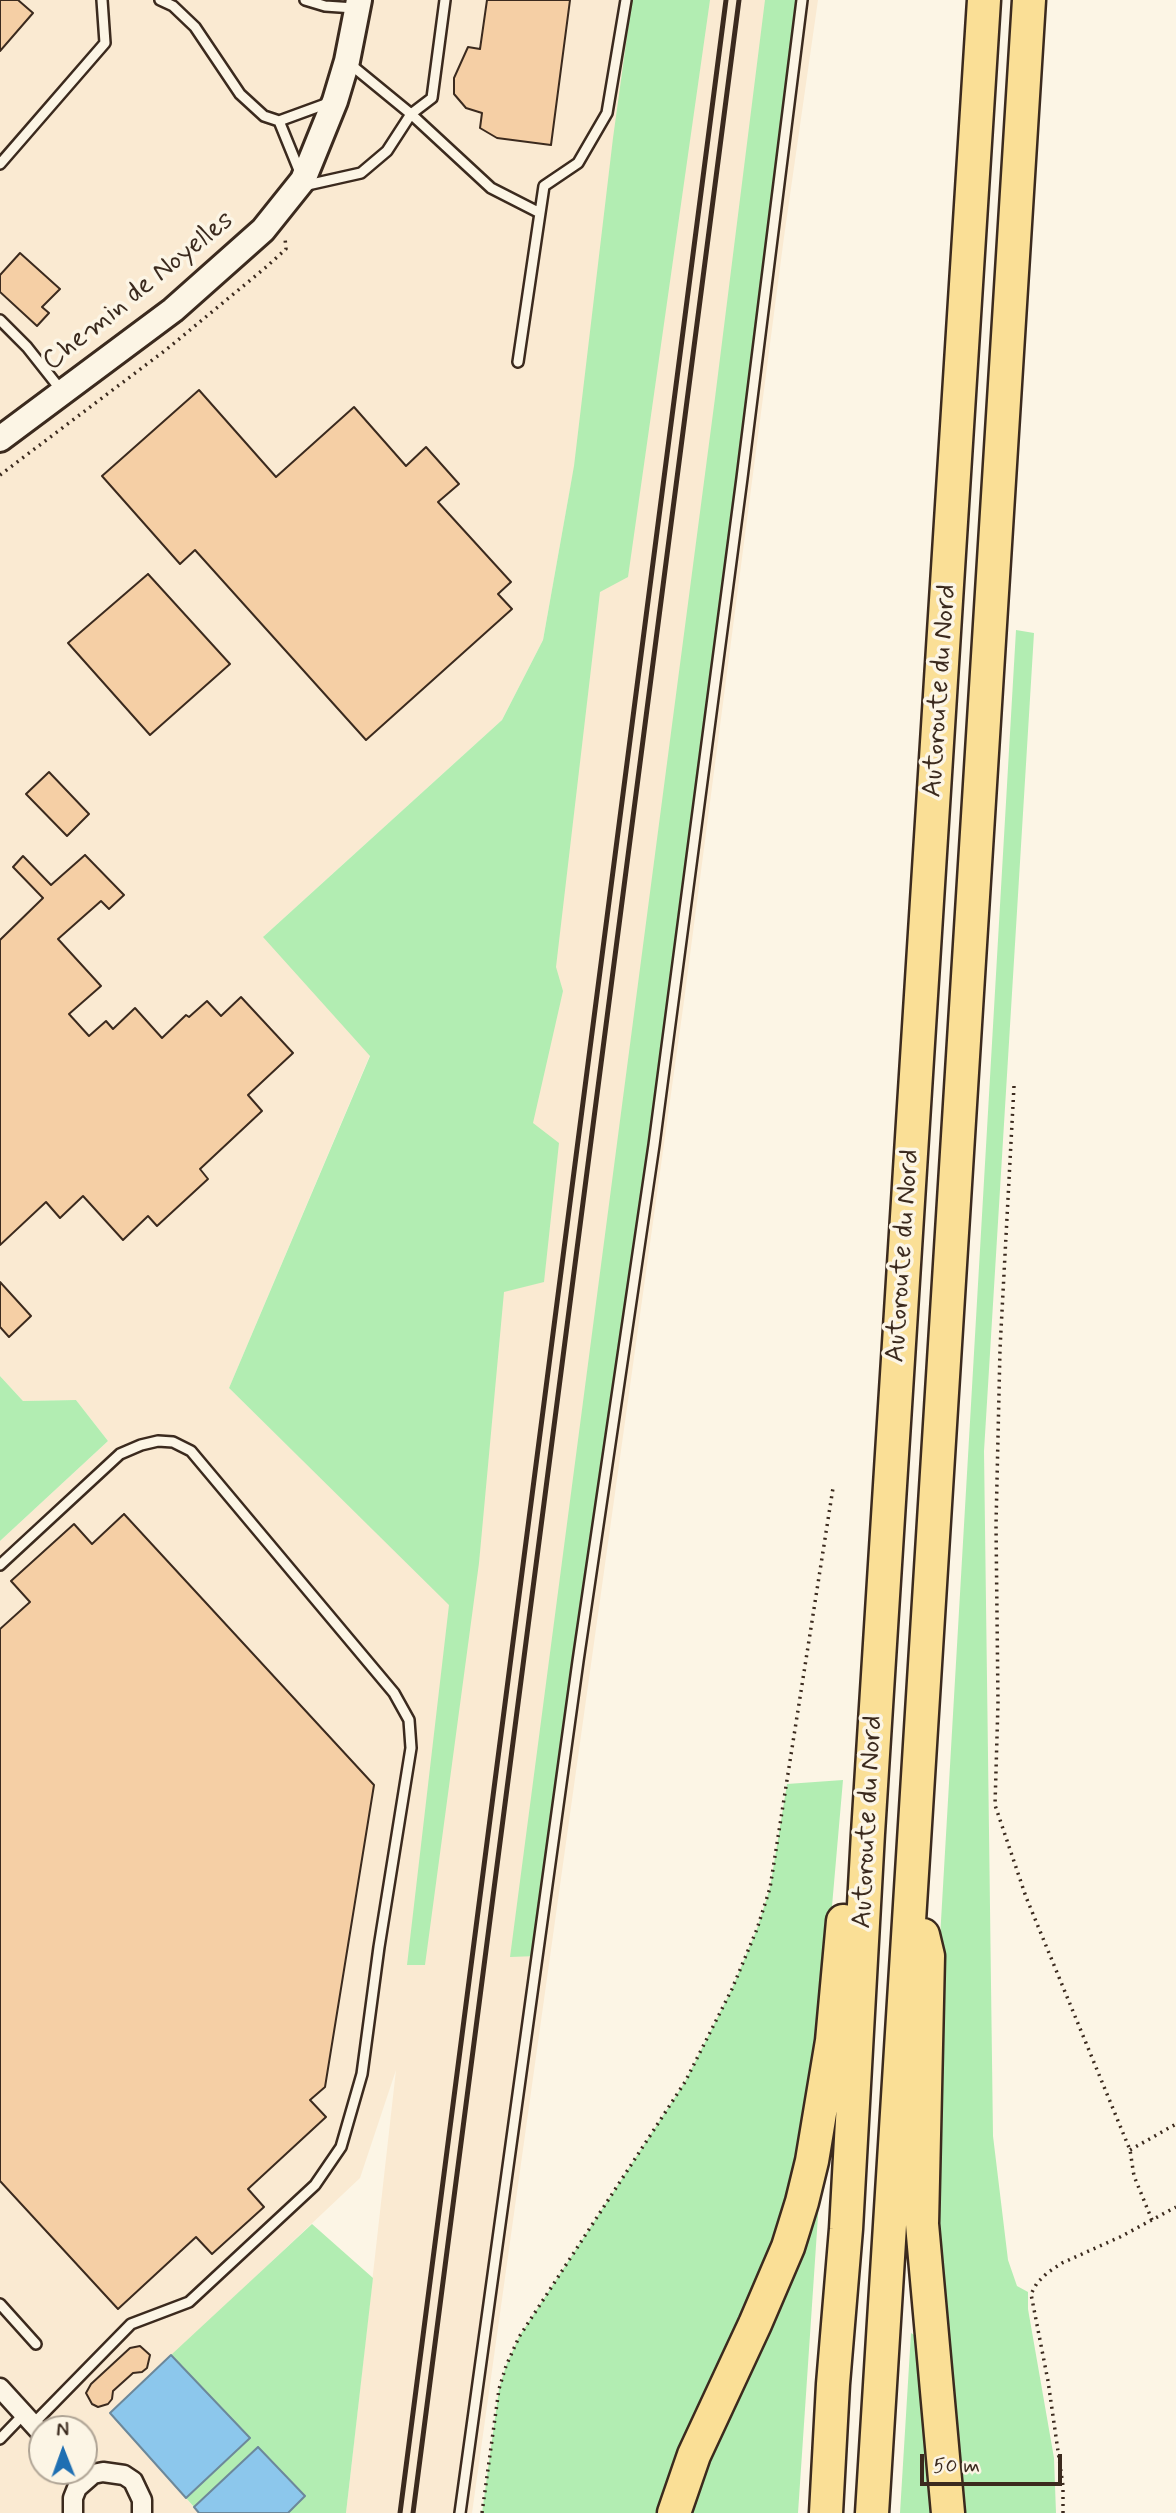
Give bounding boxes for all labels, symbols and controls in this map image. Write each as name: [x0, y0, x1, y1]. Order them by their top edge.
street label: Chemin de Noyelles: [37, 205, 241, 379]
street label: Autoroute du Nord: [917, 583, 965, 799]
street label: Autoroute du Nord: [880, 1148, 928, 1364]
street label: Autoroute du Nord: [847, 1714, 891, 1930]
north arrow: [28, 2415, 98, 2485]
text: N: [56, 2418, 69, 2443]
scale bar: [924, 2440, 1066, 2484]
text: 50 m: [933, 2452, 980, 2480]

